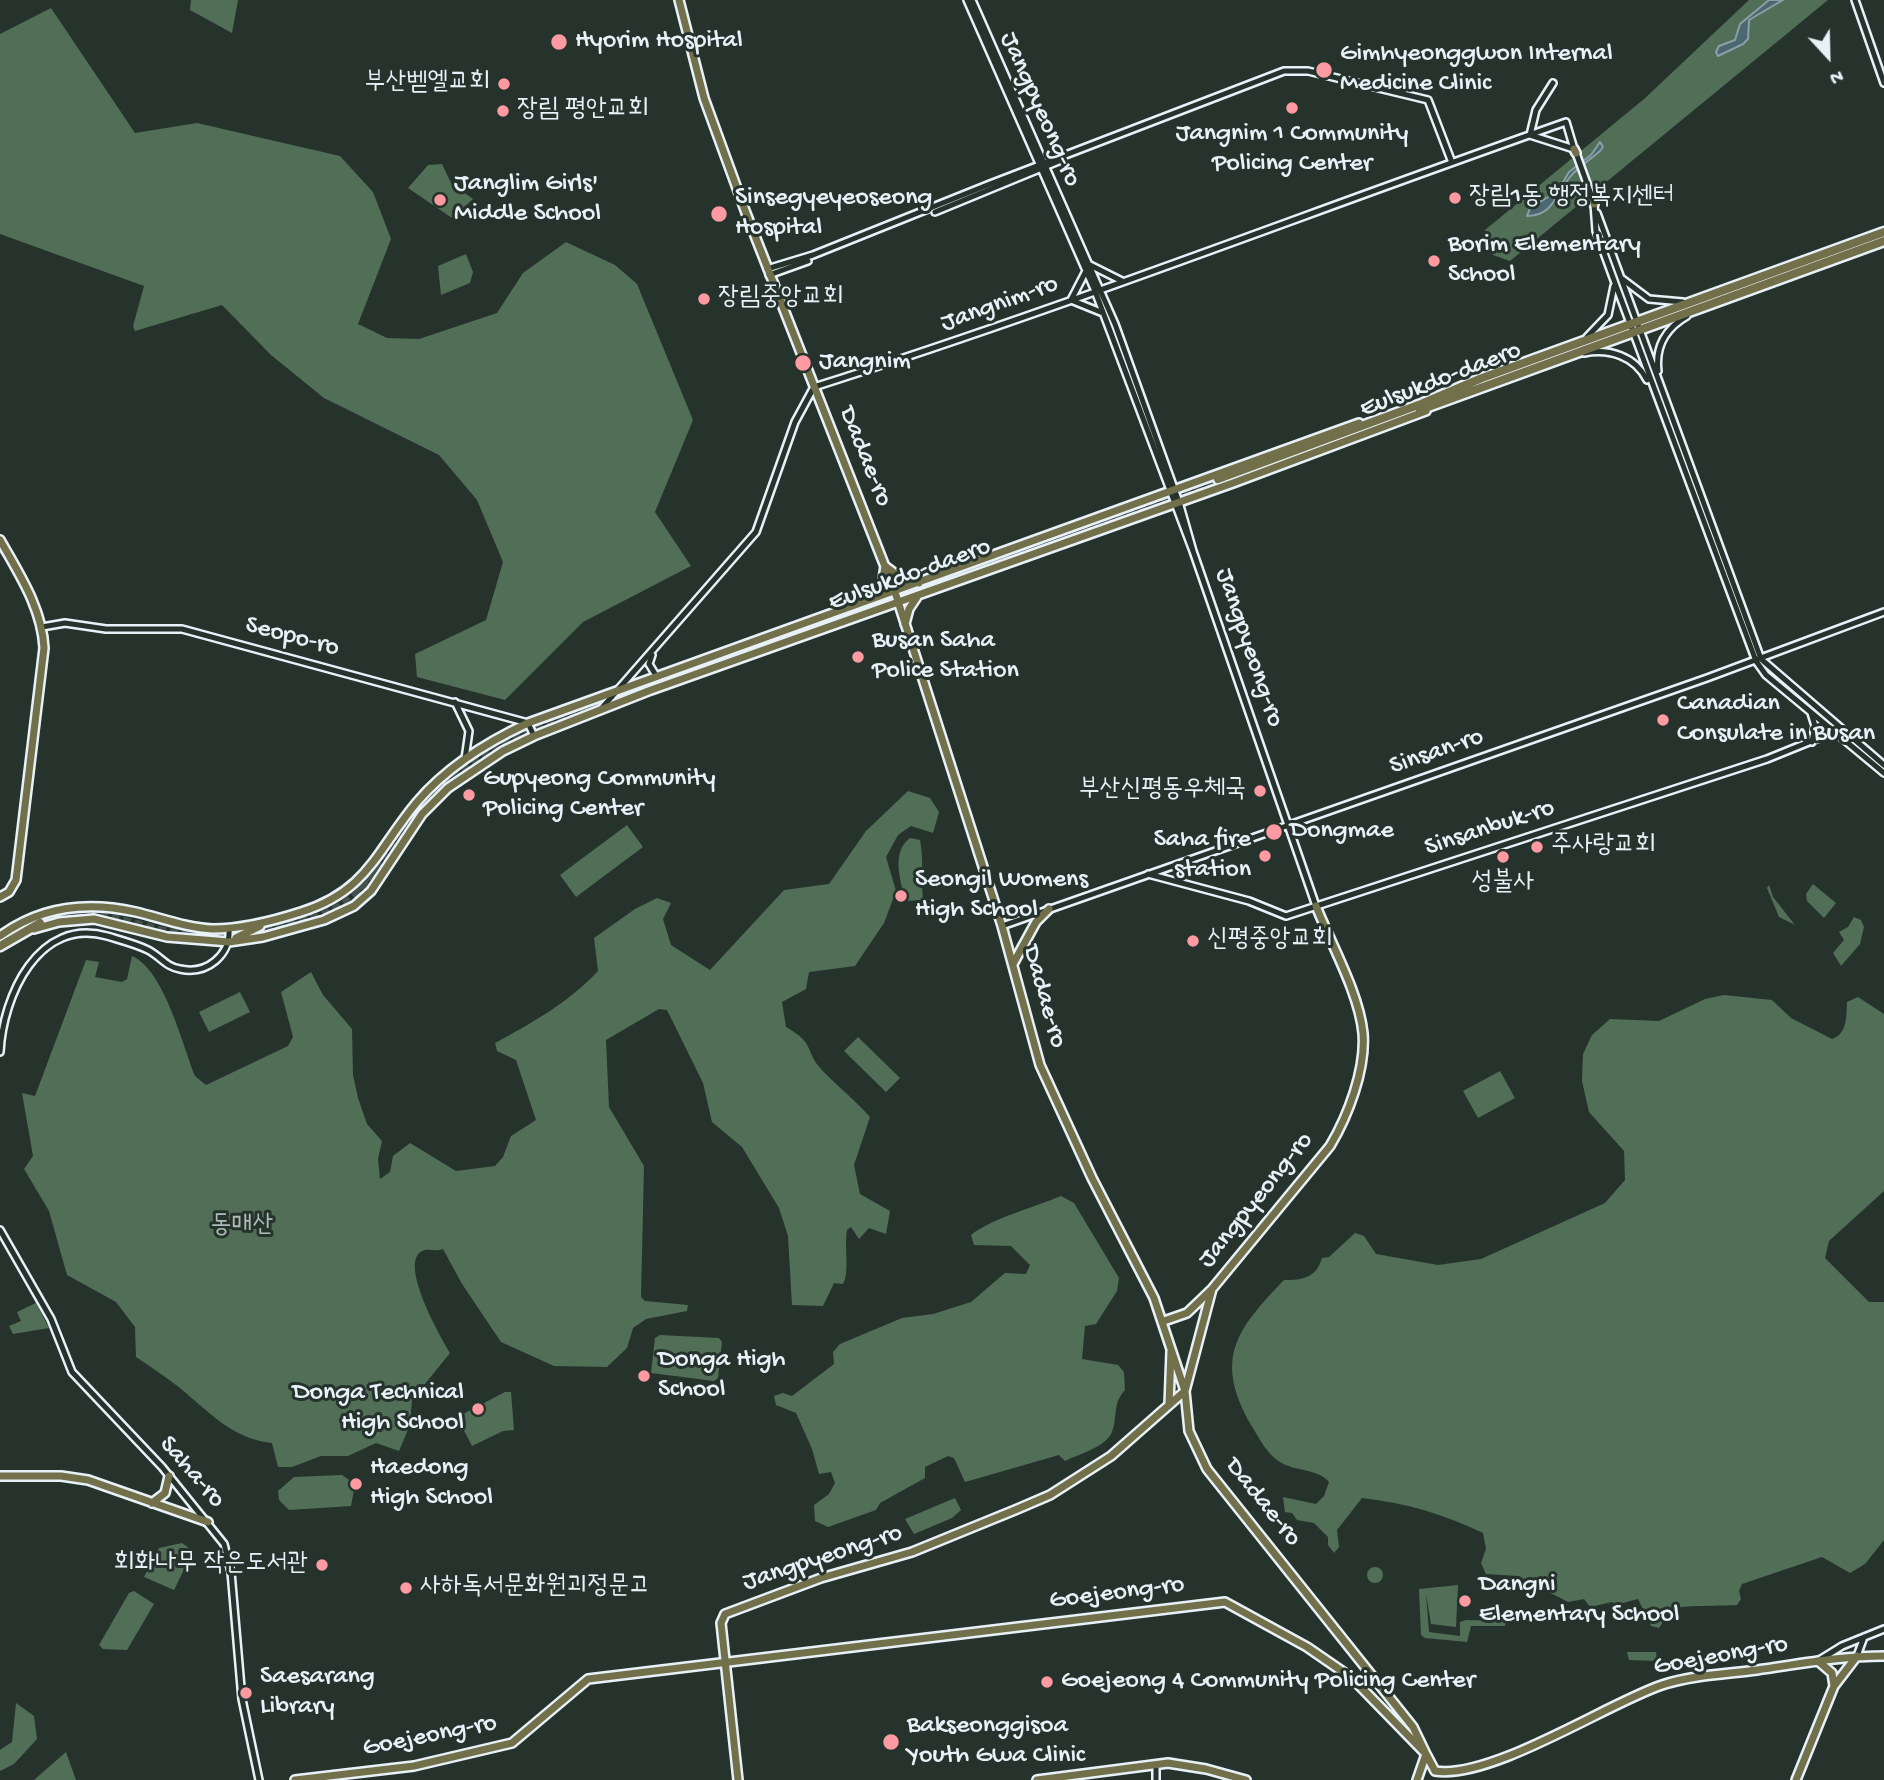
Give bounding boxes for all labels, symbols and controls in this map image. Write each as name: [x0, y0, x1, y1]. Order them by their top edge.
north arrow: [1793, 21, 1863, 91]
place label: Hyorim Hospital: [575, 26, 743, 58]
street label: Jangpyeong-ro: [991, 28, 1087, 192]
marker: Hyorim Hospital: [549, 32, 569, 52]
place label: Gimhyeonggwon Internal Medicine Clinic: [1340, 39, 1613, 100]
marker: Gimhyeonggwon Internal Medicine Clinic: [1314, 60, 1334, 80]
text: N: [1826, 63, 1846, 89]
place label: 부산벧엘교회: [364, 68, 490, 100]
marker: 부산벧엘교회: [496, 76, 512, 92]
place label: 장림 평안교회: [517, 95, 649, 127]
marker: Jangnim 1 Community Policing Center: [1284, 100, 1300, 116]
marker: 장림 평안교회: [495, 103, 511, 119]
place label: Jangnim 1 Community Policing Center: [1176, 119, 1408, 180]
place label: Janglim Girls' Middle School: [454, 169, 601, 230]
place label: 장림1동 행정복지센터: [1469, 182, 1674, 214]
place label: Sinsegyeyeoseong Hospital: [735, 183, 932, 244]
marker: 장림1동 행정복지센터: [1447, 190, 1463, 206]
marker: Janglim Girls' Middle School: [432, 192, 448, 208]
marker: Sinsegyeyeoseong Hospital: [709, 204, 729, 224]
place label: Borim Elementary School: [1448, 230, 1641, 292]
marker: Borim Elementary School: [1426, 253, 1442, 269]
street label: Jangnim-ro: [937, 269, 1063, 341]
place label: 장림중앙교회: [718, 283, 844, 315]
marker: 장림중앙교회: [696, 291, 712, 307]
street label: Eulsukdo-daero: [1356, 336, 1526, 426]
place label: Jangnim: [819, 347, 911, 379]
marker: Jangnim: [793, 353, 813, 373]
street label: Dadae-ro: [830, 402, 898, 512]
street label: Eulsukdo-daero: [825, 532, 995, 620]
street label: Jangpyeong-ro: [1206, 565, 1290, 731]
street label: Seopo-ro: [242, 610, 342, 666]
place label: Busan Saha Police Station: [872, 626, 1019, 688]
marker: Busan Saha Police Station: [850, 649, 866, 665]
place label: Canadian Consulate in Busan: [1677, 689, 1875, 750]
marker: Canadian Consulate in Busan: [1655, 712, 1671, 728]
street label: Sinsan-ro: [1386, 722, 1488, 784]
place label: Gupyeong Community Policing Center: [483, 764, 716, 826]
place label: 부산신평동우체국: [1079, 775, 1246, 807]
marker: 부산신평동우체국: [1252, 783, 1268, 799]
marker: Gupyeong Community Policing Center: [461, 787, 477, 803]
street label: Sinsanbuk-ro: [1421, 793, 1559, 865]
place label: Dongmae: [1290, 816, 1394, 848]
marker: Dongmae: [1264, 822, 1284, 842]
place label: Saha fire station: [1154, 825, 1251, 886]
place label: 주사랑교회: [1551, 831, 1656, 863]
marker: 주사랑교회: [1529, 839, 1545, 855]
marker: Saha fire station: [1257, 848, 1273, 864]
marker: 성불사: [1495, 849, 1511, 865]
place label: Seongil Womens High School: [915, 865, 1088, 926]
place label: 성불사: [1472, 868, 1534, 900]
marker: Seongil Womens High School: [893, 888, 909, 904]
place label: 신평중앙교회: [1207, 925, 1333, 957]
marker: 신평중앙교회: [1185, 933, 1201, 949]
street label: Dadae-ro: [1013, 942, 1073, 1052]
street label: Jangpyeong-ro: [1193, 1127, 1321, 1275]
park label: 동매산: [211, 1211, 273, 1243]
place label: Donga High School: [658, 1345, 785, 1406]
marker: Donga High School: [636, 1368, 652, 1384]
place label: Donga Technical High School: [293, 1378, 464, 1440]
marker: Donga Technical High School: [470, 1401, 486, 1417]
street label: Saha-ro: [151, 1430, 231, 1516]
street label: Dadae-ro: [1217, 1452, 1307, 1554]
place label: Haedong High School: [370, 1453, 493, 1514]
marker: Haedong High School: [348, 1476, 364, 1492]
street label: Jangpyeong-ro: [739, 1519, 907, 1599]
place label: 회화나무 작은도서관: [114, 1549, 308, 1581]
marker: 회화나무 작은도서관: [314, 1557, 330, 1573]
street label: Goejeong-ro: [1048, 1570, 1186, 1618]
place label: Dangni Elementary School: [1479, 1570, 1679, 1632]
place label: 사하독서문화원괴정문고: [420, 1572, 650, 1604]
marker: 사하독서문화원괴정문고: [398, 1580, 414, 1596]
marker: Dangni Elementary School: [1457, 1593, 1473, 1609]
street label: Goejeong-ro: [1651, 1630, 1791, 1684]
place label: Saesarang Library: [260, 1662, 375, 1724]
place label: Goejeong 4 Community Policing Center: [1061, 1666, 1475, 1698]
marker: Goejeong 4 Community Policing Center: [1039, 1674, 1055, 1690]
marker: Saesarang Library: [238, 1685, 254, 1701]
street label: Goejeong-ro: [360, 1709, 500, 1765]
place label: Bakseonggisoa Youth Gwa Clinic: [907, 1711, 1085, 1772]
marker: Bakseonggisoa Youth Gwa Clinic: [881, 1732, 901, 1752]

